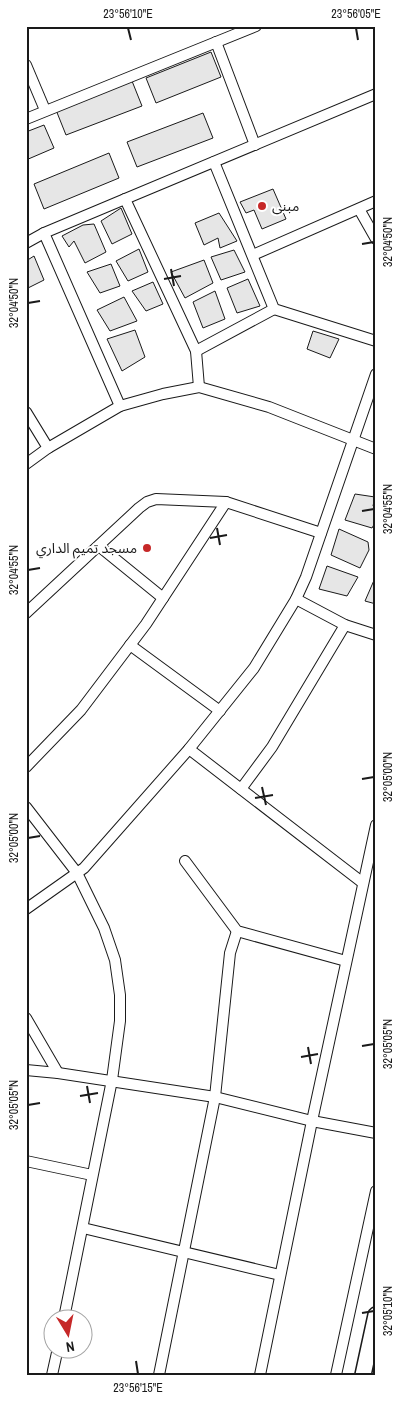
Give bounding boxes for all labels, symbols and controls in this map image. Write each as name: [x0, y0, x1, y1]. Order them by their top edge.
text: 23°56'10"E: [103, 6, 153, 22]
text: 23°56'05"E: [331, 6, 381, 22]
place label: مبنى: [272, 197, 299, 215]
marker: مبنى: [256, 200, 268, 212]
text: 32°04'50"N: [380, 217, 396, 267]
text: 32°04'50"N: [6, 278, 22, 328]
text: 32°04'55"N: [380, 484, 396, 534]
place label: مسجد تميم الداري: [36, 539, 137, 559]
marker: مسجد تميم الداري: [141, 542, 153, 554]
text: 32°04'55"N: [6, 545, 22, 595]
text: 32°05'00"N: [380, 752, 396, 802]
text: 32°05'00"N: [6, 813, 22, 863]
text: 32°05'05"N: [380, 1019, 396, 1069]
text: 32°05'05"N: [6, 1080, 22, 1130]
text: 32°05'10"N: [380, 1286, 396, 1336]
north arrow: [42, 1308, 92, 1358]
text: N: [65, 1337, 76, 1356]
text: 23°56'15"E: [113, 1380, 163, 1396]

